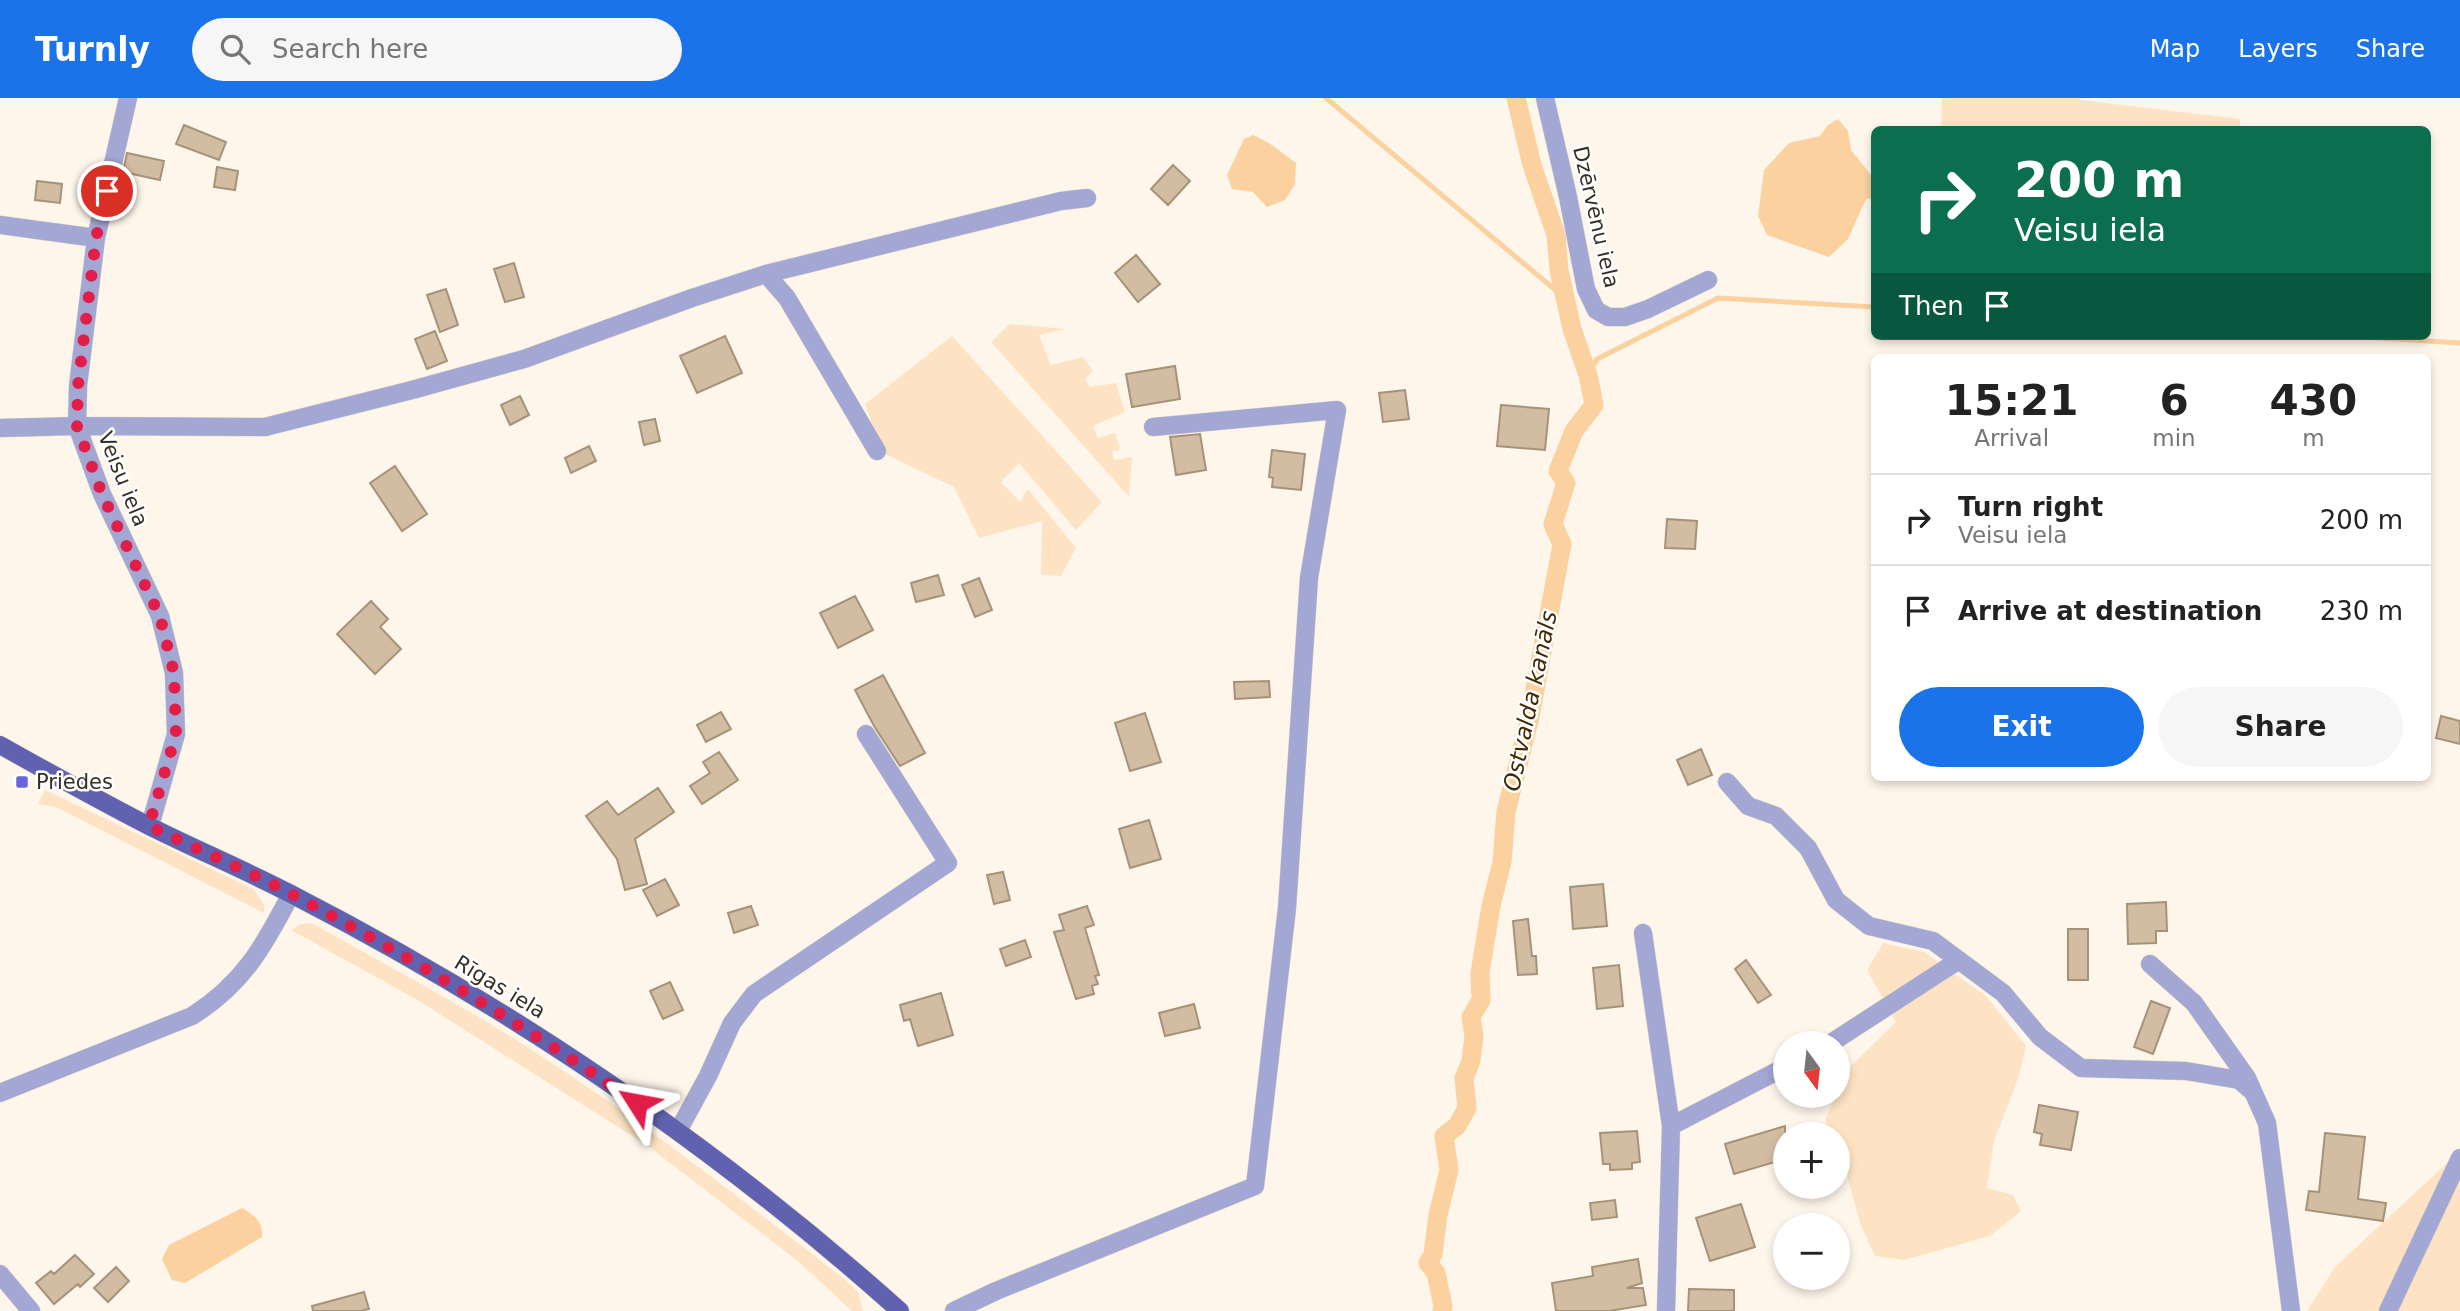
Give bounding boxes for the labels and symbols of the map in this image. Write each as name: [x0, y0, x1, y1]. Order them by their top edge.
street label: Dzērvēnu iela: [1568, 144, 1624, 290]
pin: [77, 161, 137, 221]
street label: Veisu iela: [93, 428, 153, 530]
water label: Ostvalda kanāls: [1498, 608, 1562, 794]
place label: Priedes: [36, 770, 113, 794]
marker: Priedes: [14, 774, 30, 790]
street label: Rīgas iela: [450, 951, 550, 1023]
north arrow: [1773, 1031, 1850, 1108]
position arrow: [600, 1066, 674, 1140]

